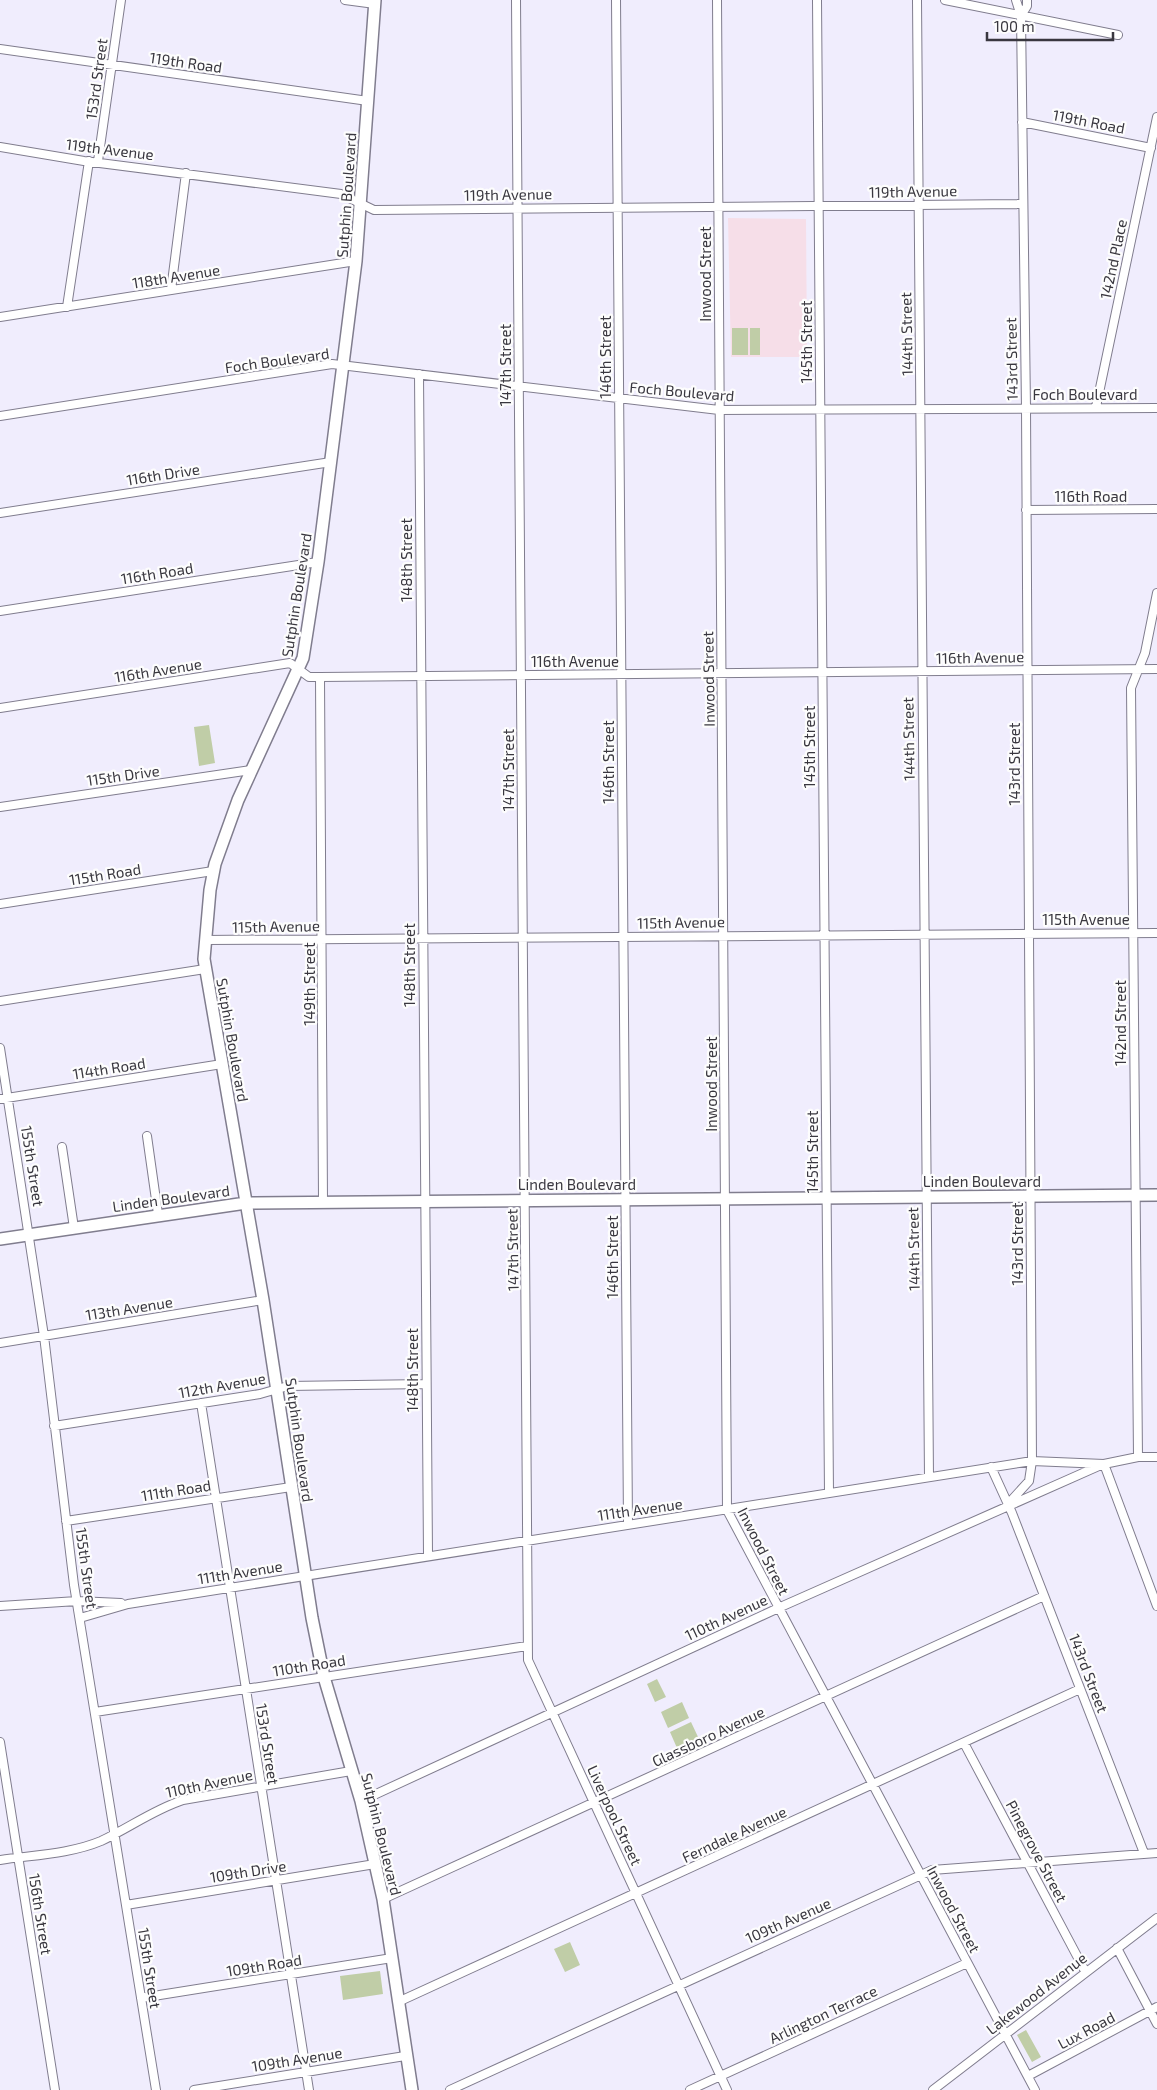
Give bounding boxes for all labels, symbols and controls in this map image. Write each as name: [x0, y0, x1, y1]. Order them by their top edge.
scale bar: [987, 10, 1113, 42]
text: 100 m: [994, 17, 1035, 35]
street label: 153rd Street: [81, 37, 111, 121]
street label: 119th Road: [149, 48, 223, 76]
street label: 119th Road: [1052, 105, 1126, 137]
street label: Sutphin Boulevard: [333, 132, 359, 258]
street label: 119th Avenue: [65, 135, 155, 163]
street label: 119th Avenue: [869, 181, 957, 201]
street label: 119th Avenue: [464, 184, 552, 204]
street label: 142nd Place: [1096, 217, 1130, 301]
street label: Inwood Street: [696, 226, 714, 322]
street label: 118th Avenue: [131, 260, 221, 292]
street label: 144th Street: [896, 292, 916, 376]
street label: 145th Street: [797, 300, 815, 383]
street label: 146th Street: [596, 315, 614, 399]
street label: 143rd Street: [1001, 317, 1021, 401]
street label: 147th Street: [496, 324, 514, 406]
street label: Foch Boulevard: [224, 344, 330, 376]
street label: Foch Boulevard: [629, 377, 735, 405]
street label: Foch Boulevard: [1032, 385, 1138, 403]
street label: 116th Drive: [125, 459, 201, 489]
street label: 116th Road: [1055, 487, 1127, 505]
street label: 148th Street: [397, 518, 415, 602]
street label: Sutphin Boulevard: [277, 532, 315, 658]
street label: 116th Road: [120, 558, 194, 588]
street label: Inwood Street: [698, 631, 718, 727]
street label: 116th Avenue: [936, 647, 1024, 667]
street label: 116th Avenue: [531, 652, 619, 670]
street label: 116th Avenue: [113, 654, 203, 686]
street label: 144th Street: [898, 697, 918, 781]
street label: 145th Street: [800, 705, 818, 788]
street label: 146th Street: [599, 720, 617, 804]
street label: 143rd Street: [1005, 722, 1023, 806]
street label: 147th Street: [499, 729, 517, 811]
street label: 115th Drive: [85, 761, 161, 789]
street label: 115th Road: [68, 859, 142, 889]
street label: 115th Avenue: [1042, 910, 1130, 928]
street label: 115th Avenue: [637, 912, 725, 932]
street label: 115th Avenue: [232, 916, 320, 936]
street label: 148th Street: [400, 923, 418, 1007]
street label: 149th Street: [300, 942, 318, 1026]
street label: Sutphin Boulevard: [213, 977, 253, 1103]
street label: 142nd Street: [1111, 980, 1129, 1066]
street label: Inwood Street: [702, 1036, 720, 1132]
street label: 114th Road: [71, 1053, 147, 1083]
street label: 145th Street: [803, 1110, 821, 1193]
street label: 155th Street: [18, 1124, 48, 1208]
street label: Linden Boulevard: [923, 1172, 1041, 1190]
street label: Linden Boulevard: [518, 1175, 636, 1193]
street label: Linden Boulevard: [111, 1181, 231, 1215]
street label: 143rd Street: [1008, 1202, 1026, 1286]
street label: 144th Street: [903, 1207, 923, 1291]
street label: 147th Street: [502, 1208, 522, 1291]
street label: 146th Street: [603, 1215, 621, 1299]
street label: 113th Avenue: [84, 1292, 174, 1324]
street label: 148th Street: [403, 1328, 421, 1412]
street label: 112th Avenue: [177, 1368, 267, 1402]
street label: Sutphin Boulevard: [282, 1377, 318, 1503]
street label: 111th Road: [140, 1476, 212, 1504]
street label: 111th Avenue: [596, 1494, 684, 1524]
street label: Inwood Street: [734, 1504, 794, 1598]
street label: 155th Street: [72, 1526, 102, 1610]
street label: 111th Avenue: [196, 1556, 284, 1588]
street label: 110th Avenue: [682, 1590, 770, 1644]
street label: 143rd Street: [1066, 1631, 1112, 1715]
street label: 110th Road: [271, 1650, 347, 1680]
street label: 153rd Street: [253, 1702, 283, 1786]
street label: Glassboro Avenue: [649, 1702, 767, 1770]
street label: Liverpool Street: [584, 1762, 646, 1868]
street label: 110th Avenue: [164, 1765, 254, 1801]
street label: Sutphin Boulevard: [358, 1771, 406, 1897]
street label: Pinegrove Street: [1003, 1797, 1072, 1905]
street label: Ferndale Avenue: [679, 1802, 789, 1866]
street label: 109th Drive: [209, 1856, 287, 1886]
street label: Inwood Street: [924, 1863, 985, 1956]
street label: 156th Street: [26, 1872, 56, 1956]
street label: 109th Avenue: [743, 1893, 833, 1947]
street label: 155th Street: [135, 1926, 165, 2010]
street label: Lakewood Avenue: [982, 1948, 1090, 2038]
street label: 109th Road: [225, 1950, 303, 1980]
street label: Arlington Terrace: [766, 1981, 880, 2047]
street label: Lux Road: [1054, 2007, 1118, 2053]
street label: 109th Avenue: [251, 2043, 343, 2075]

